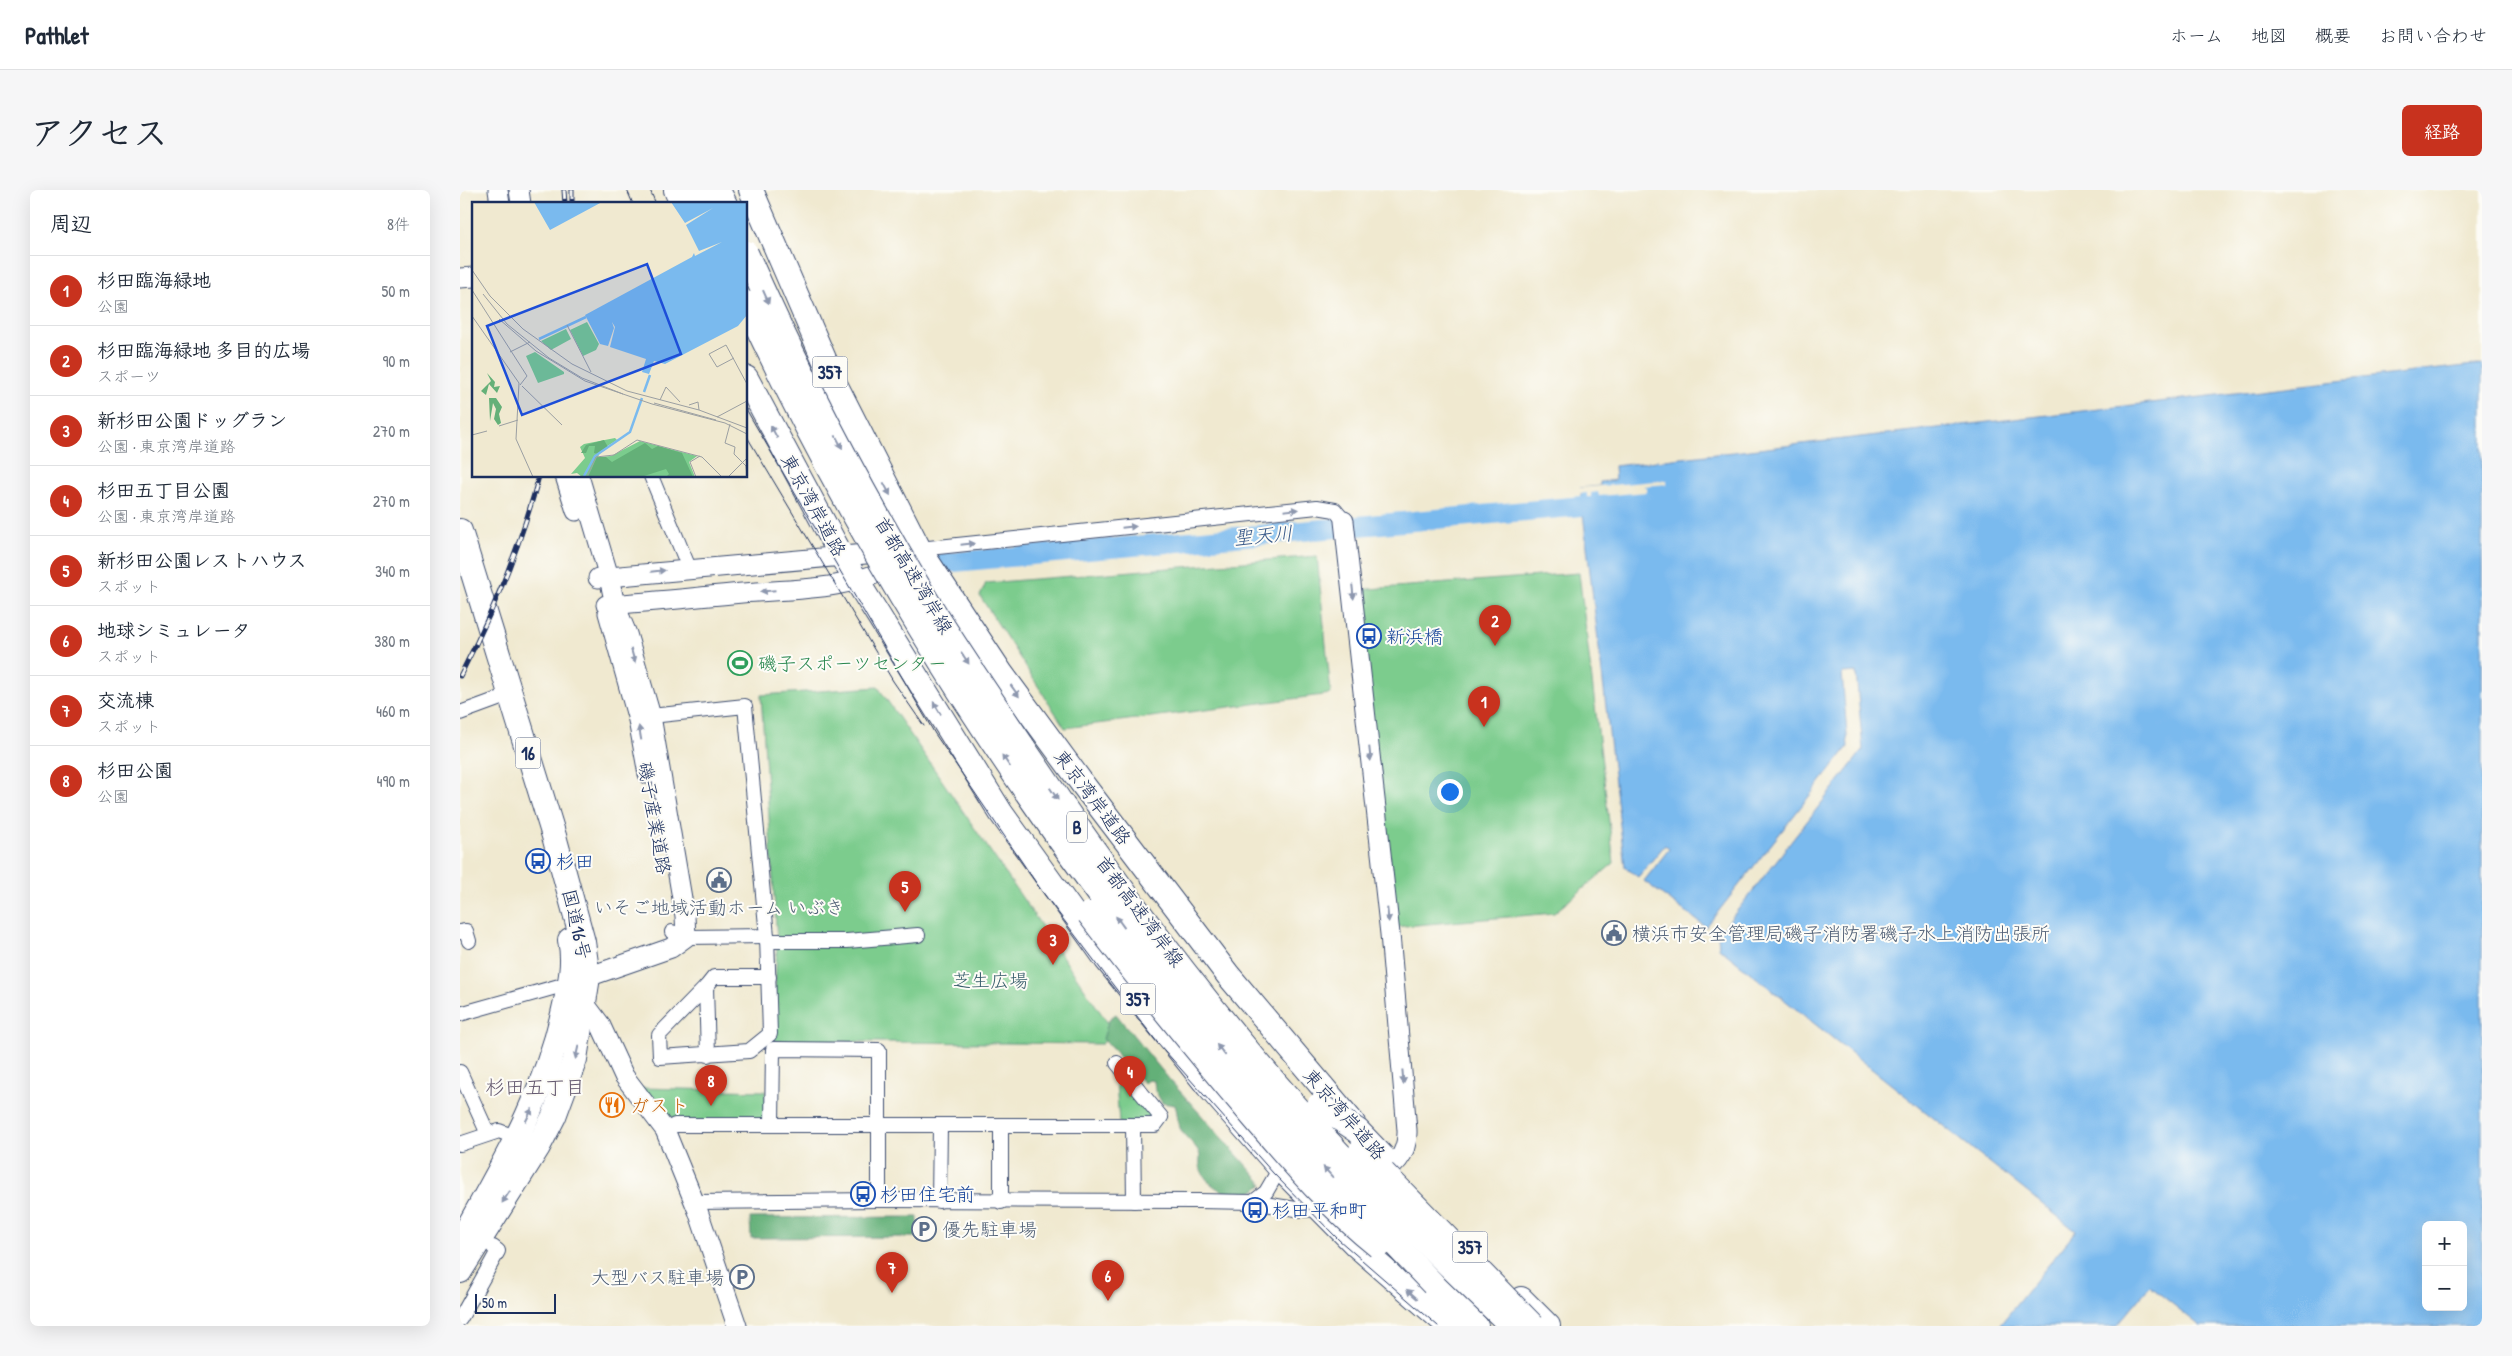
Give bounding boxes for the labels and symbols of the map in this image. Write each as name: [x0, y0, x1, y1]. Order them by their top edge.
inset map: [472, 202, 748, 478]
one-way arrow: [762, 290, 770, 304]
road number: 357: [812, 356, 848, 388]
one-way arrow: [770, 425, 778, 439]
one-way arrow: [835, 435, 843, 449]
street label: 東京湾岸道路: [775, 449, 853, 561]
one-way arrow: [883, 482, 891, 496]
one-way arrow: [1283, 506, 1299, 514]
street label: 首都高速湾岸線: [869, 511, 959, 639]
water label: 聖天川: [1232, 519, 1294, 551]
one-way arrow: [1121, 523, 1137, 531]
one-way arrow: [960, 540, 976, 548]
one-way arrow: [650, 567, 666, 575]
one-way arrow: [1349, 584, 1357, 600]
one-way arrow: [760, 587, 776, 595]
pin: 2: [1479, 605, 1511, 646]
bus stop icon: 新浜橋: [1356, 623, 1382, 649]
place label: 新浜橋: [1386, 623, 1443, 649]
one-way arrow: [630, 649, 638, 664]
sports icon: 磯子スポーツセンター: [727, 650, 753, 676]
place label: 磯子スポーツセンター: [758, 650, 947, 676]
one-way arrow: [960, 652, 969, 665]
one-way arrow: [1009, 684, 1020, 697]
pin: 1: [1468, 686, 1500, 727]
one-way arrow: [932, 702, 941, 715]
one-way arrow: [636, 724, 644, 740]
road number: 16: [516, 738, 540, 768]
street label: 東京湾岸道路: [1048, 744, 1138, 850]
one-way arrow: [1366, 746, 1374, 762]
one-way arrow: [1001, 754, 1011, 768]
street label: 磯子産業道路: [632, 760, 678, 876]
your location: [1437, 779, 1463, 805]
one-way arrow: [1050, 787, 1059, 801]
road number: B: [1067, 812, 1087, 842]
bus stop icon: 杉田: [525, 848, 551, 874]
place label: 杉田: [556, 848, 594, 874]
street label: 首都高速湾岸線: [1090, 850, 1190, 972]
public building icon: いそご地域活動ホーム いぶき: [706, 867, 732, 893]
pin: 5: [889, 871, 921, 912]
street label: 国道16号: [556, 886, 598, 962]
place label: いそご地域活動ホーム いぶき: [594, 894, 844, 920]
one-way arrow: [1384, 908, 1392, 924]
one-way arrow: [1115, 915, 1125, 929]
public building icon: 横浜市安全管理局磯子消防署磯子水上消防出張所: [1601, 920, 1627, 946]
place label: 横浜市安全管理局磯子消防署磯子水上消防出張所: [1632, 920, 2050, 946]
pin: 3: [1037, 924, 1069, 965]
park label: 芝生広場: [952, 967, 1028, 993]
road number: 357: [1120, 984, 1156, 1014]
one-way arrow: [1215, 1044, 1226, 1057]
one-way arrow: [572, 1045, 580, 1061]
pin: 4: [1114, 1056, 1146, 1097]
street label: 東京湾岸道路: [1298, 1062, 1392, 1166]
pin: 8: [695, 1065, 727, 1106]
one-way arrow: [1399, 1069, 1407, 1085]
district label: 杉田五丁目: [485, 1073, 585, 1100]
restaurant icon: ガスト: [599, 1092, 625, 1118]
place label: ガスト: [630, 1092, 689, 1118]
one-way arrow: [525, 1108, 533, 1123]
one-way arrow: [1322, 1166, 1334, 1178]
bus stop icon: 杉田住宅前: [850, 1181, 876, 1207]
place label: 杉田住宅前: [880, 1181, 975, 1207]
one-way arrow: [501, 1191, 511, 1204]
bus stop icon: 杉田平和町: [1242, 1197, 1268, 1223]
place label: 杉田平和町: [1272, 1197, 1367, 1223]
parking icon: 優先駐車場: [911, 1216, 937, 1242]
place label: 優先駐車場: [942, 1216, 1037, 1242]
road number: 357: [1452, 1232, 1488, 1262]
pin: 7: [876, 1252, 908, 1293]
pin: 6: [1092, 1260, 1124, 1301]
place label: 大型バス駐車場: [591, 1264, 724, 1290]
parking icon: 大型バス駐車場: [729, 1264, 755, 1290]
one-way arrow: [1406, 1289, 1418, 1300]
scale bar: [475, 1291, 556, 1314]

